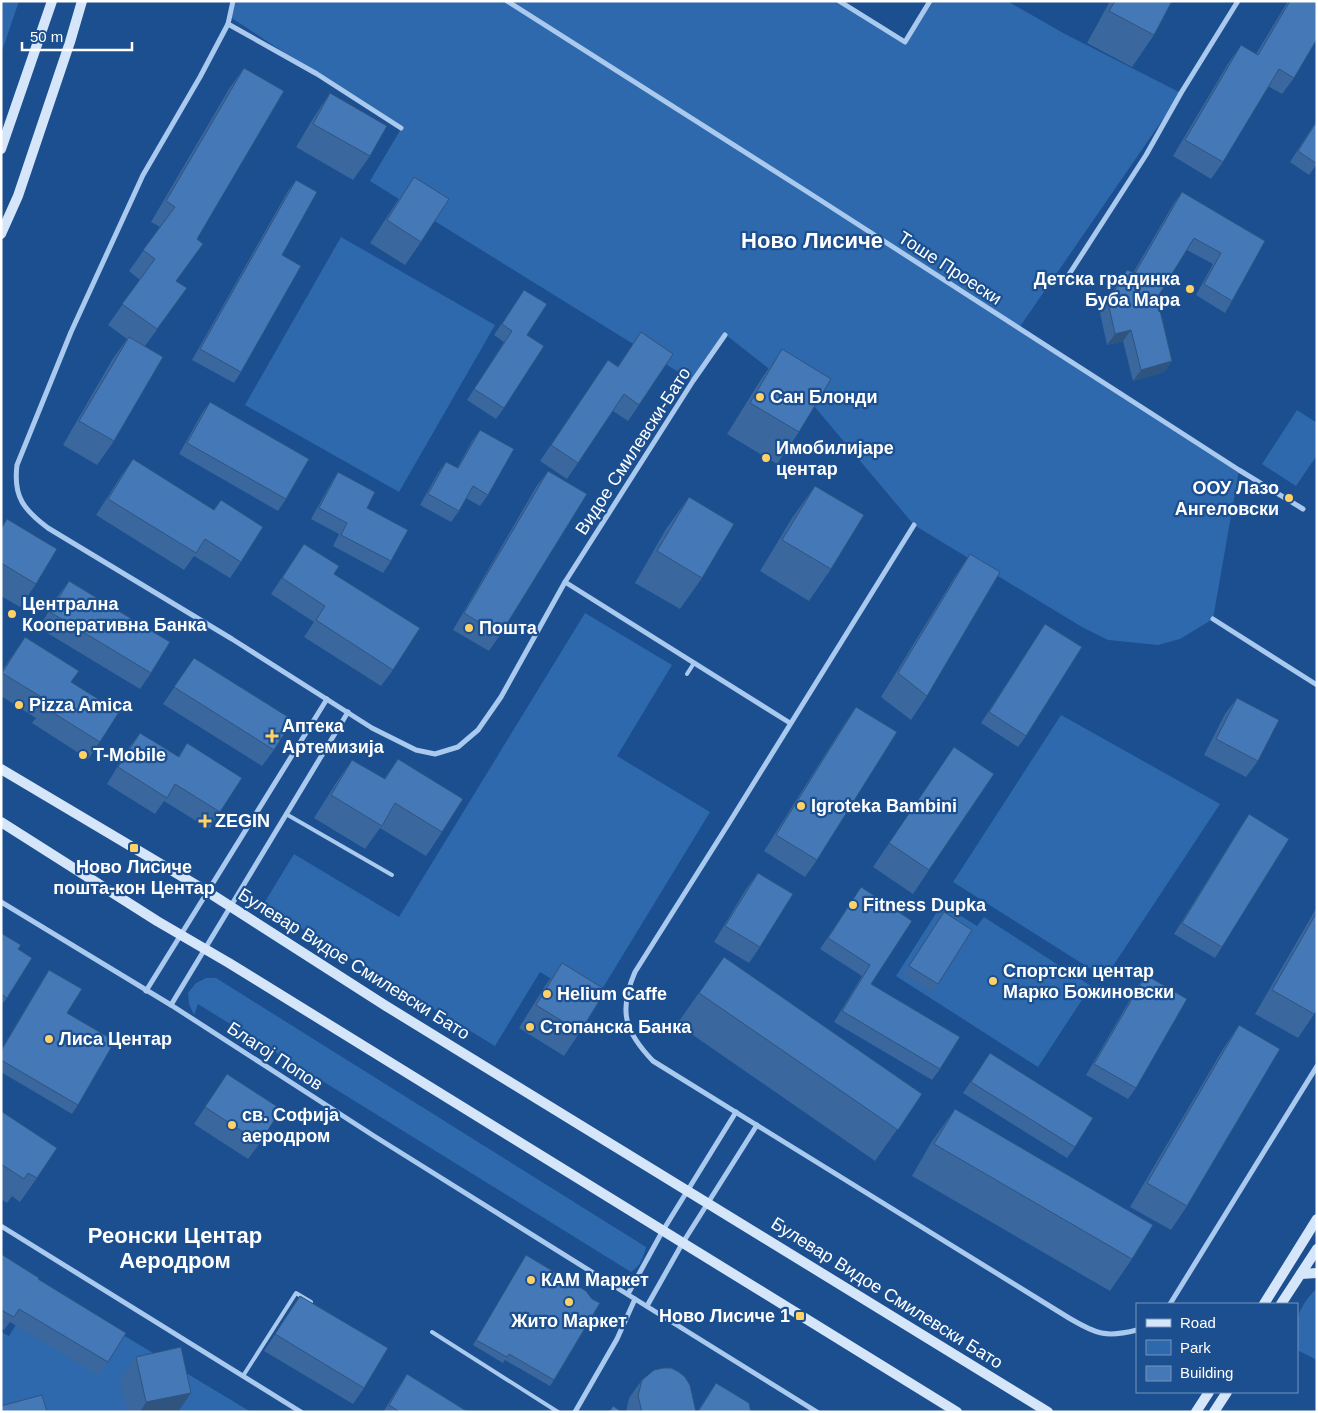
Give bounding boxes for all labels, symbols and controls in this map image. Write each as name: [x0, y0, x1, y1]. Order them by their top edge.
scale bar: [22, 20, 132, 52]
text: 50 m: [30, 28, 63, 45]
street label: Тоше Проески: [895, 227, 1005, 309]
district label: Ново Лисиче: [741, 228, 883, 253]
place label: Детска градинка Буба Мара: [1034, 269, 1181, 310]
marker: Детска градинка Буба Мара: [1184, 283, 1196, 295]
street label: Видое Смилевски-Бато: [571, 364, 695, 538]
place label: Сан Блонди: [770, 387, 878, 407]
marker: Сан Блонди: [754, 391, 766, 403]
place label: Имобилијаре центар: [776, 438, 894, 479]
marker: Имобилијаре центар: [760, 452, 772, 464]
place label: ООУ Лазо Ангеловски: [1175, 478, 1279, 519]
marker: ООУ Лазо Ангеловски: [1283, 492, 1295, 504]
place label: Централна Кооперативна Банка: [22, 594, 208, 635]
marker: Централна Кооперативна Банка: [6, 608, 18, 620]
place label: Пошта: [479, 618, 538, 638]
marker: Пошта: [463, 622, 475, 634]
place label: Pizza Amica: [29, 695, 133, 715]
marker: Pizza Amica: [13, 699, 25, 711]
place label: Аптека Артемизија: [282, 716, 385, 757]
marker: Аптека Артемизија: [266, 730, 278, 742]
place label: T-Mobile: [93, 745, 166, 765]
marker: T-Mobile: [77, 749, 89, 761]
place label: Igroteka Bambini: [811, 796, 957, 816]
marker: Igroteka Bambini: [795, 800, 807, 812]
place label: ZEGIN: [215, 811, 270, 831]
marker: ZEGIN: [199, 815, 211, 827]
marker: Ново Лисиче пошта-кон Центар: [128, 842, 140, 854]
place label: Ново Лисиче пошта-кон Центар: [53, 857, 215, 898]
street label: Булевар Видое Смилевски Бато: [235, 884, 473, 1044]
place label: Fitness Dupka: [863, 895, 987, 915]
marker: Fitness Dupka: [847, 899, 859, 911]
place label: Спортски центар Марко Божиновски: [1003, 961, 1174, 1002]
marker: Спортски центар Марко Божиновски: [987, 975, 999, 987]
place label: Helium Caffe: [557, 984, 667, 1004]
marker: Helium Caffe: [541, 988, 553, 1000]
place label: Стопанска Банка: [540, 1017, 692, 1037]
street label: Благој Попов: [224, 1018, 326, 1094]
marker: Стопанска Банка: [524, 1021, 536, 1033]
place label: Лиса Центар: [59, 1029, 172, 1049]
marker: Лиса Центар: [43, 1033, 55, 1045]
place label: св. Софија аеродром: [242, 1105, 340, 1146]
marker: св. Софија аеродром: [226, 1119, 238, 1131]
street label: Булевар Видое Смилевски Бато: [768, 1213, 1006, 1373]
district label: Реонски Центар Аеродром: [88, 1223, 262, 1273]
place label: КАМ Маркет: [541, 1270, 649, 1290]
marker: КАМ Маркет: [525, 1274, 537, 1286]
marker: Жито Маркет: [563, 1296, 575, 1308]
legend: [1136, 1303, 1298, 1393]
place label: Ново Лисиче 1: [659, 1306, 790, 1326]
marker: Ново Лисиче 1: [794, 1310, 806, 1322]
place label: Жито Маркет: [510, 1311, 627, 1331]
text: Road: [1180, 1314, 1216, 1331]
text: Park: [1180, 1339, 1211, 1356]
text: Building: [1180, 1364, 1233, 1381]

